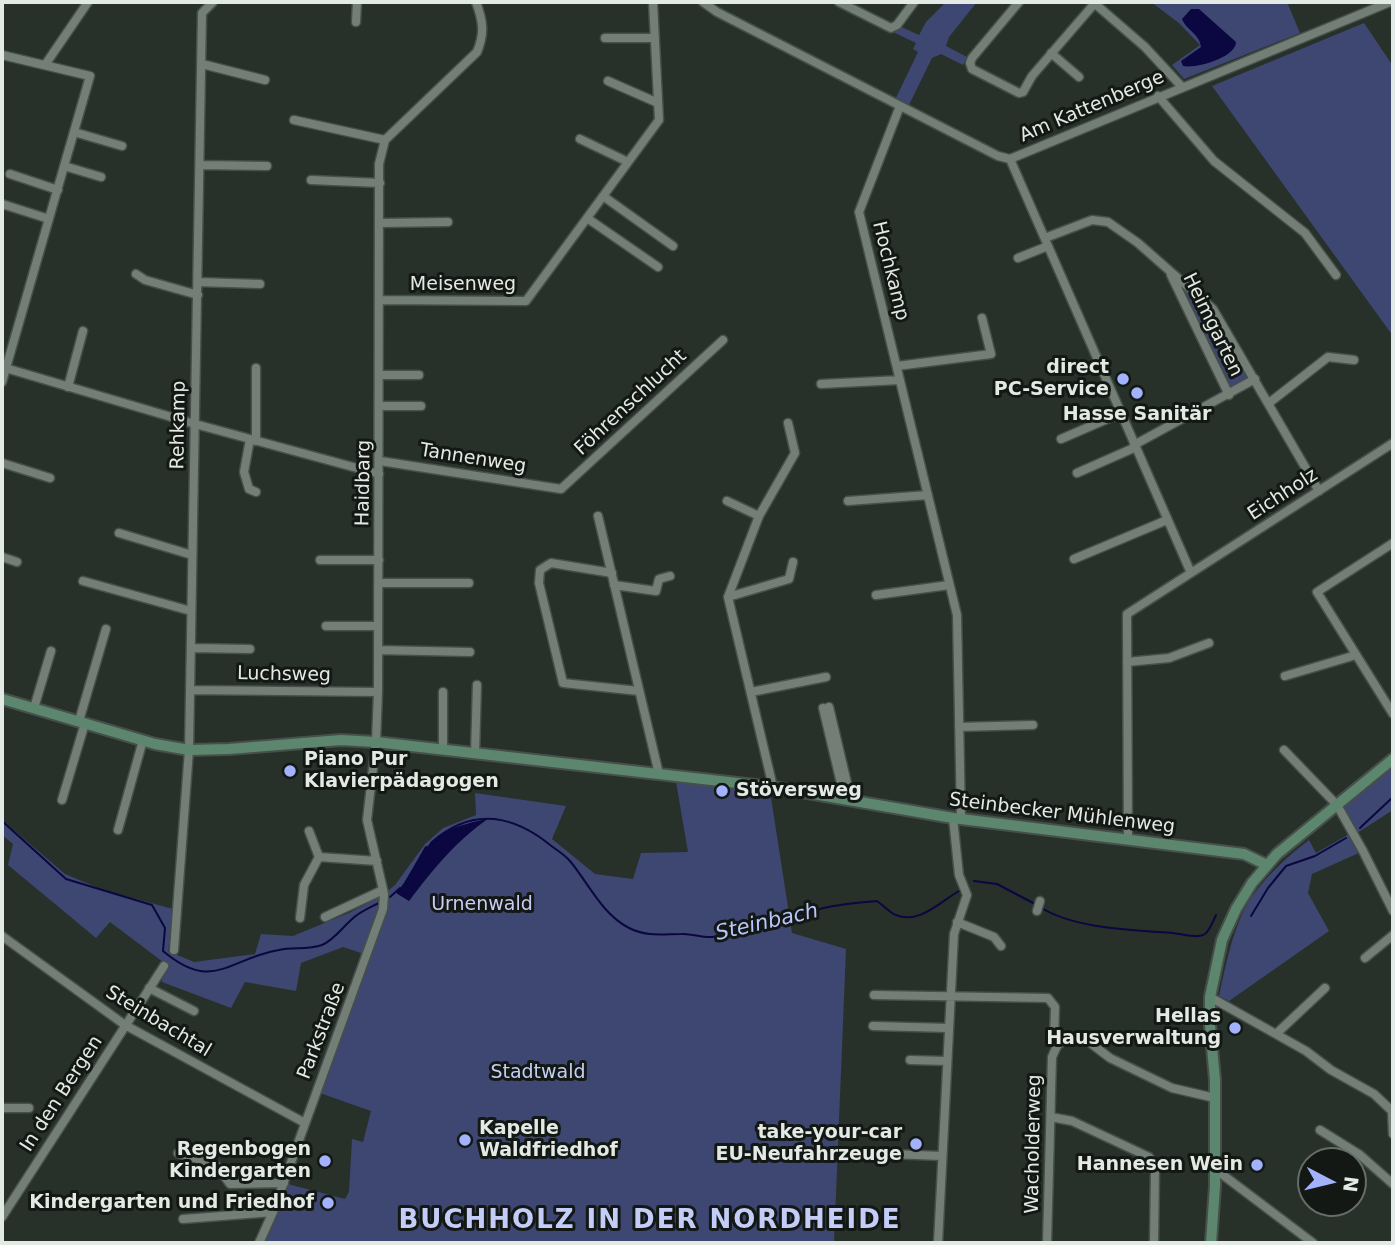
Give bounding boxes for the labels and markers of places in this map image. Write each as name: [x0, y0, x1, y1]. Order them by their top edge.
place label: direct PC-Service: [994, 357, 1109, 401]
marker: direct PC-Service: [1115, 371, 1131, 387]
marker: Hasse Sanitär: [1129, 385, 1145, 401]
place label: Hasse Sanitär: [1063, 404, 1211, 426]
place label: Piano Pur Klavierpädagogen: [304, 749, 499, 793]
marker: Piano Pur Klavierpädagogen: [282, 763, 298, 779]
place label: Stöversweg: [736, 780, 862, 802]
marker: Stöversweg: [714, 783, 730, 799]
place label: Hellas Hausverwaltung: [1046, 1006, 1221, 1050]
marker: Hellas Hausverwaltung: [1227, 1020, 1243, 1036]
place label: Kapelle Waldfriedhof: [479, 1118, 618, 1162]
place label: take-your-car EU-Neufahrzeuge: [715, 1122, 902, 1166]
marker: Kapelle Waldfriedhof: [457, 1132, 473, 1148]
marker: take-your-car EU-Neufahrzeuge: [908, 1136, 924, 1152]
place label: Regenbogen Kindergarten: [169, 1139, 311, 1183]
marker: Regenbogen Kindergarten: [317, 1153, 333, 1169]
place label: Hannesen Wein: [1077, 1154, 1243, 1176]
marker: Hannesen Wein: [1249, 1157, 1265, 1173]
place label: Kindergarten und Friedhof: [29, 1192, 314, 1214]
marker: Kindergarten und Friedhof: [320, 1195, 336, 1211]

